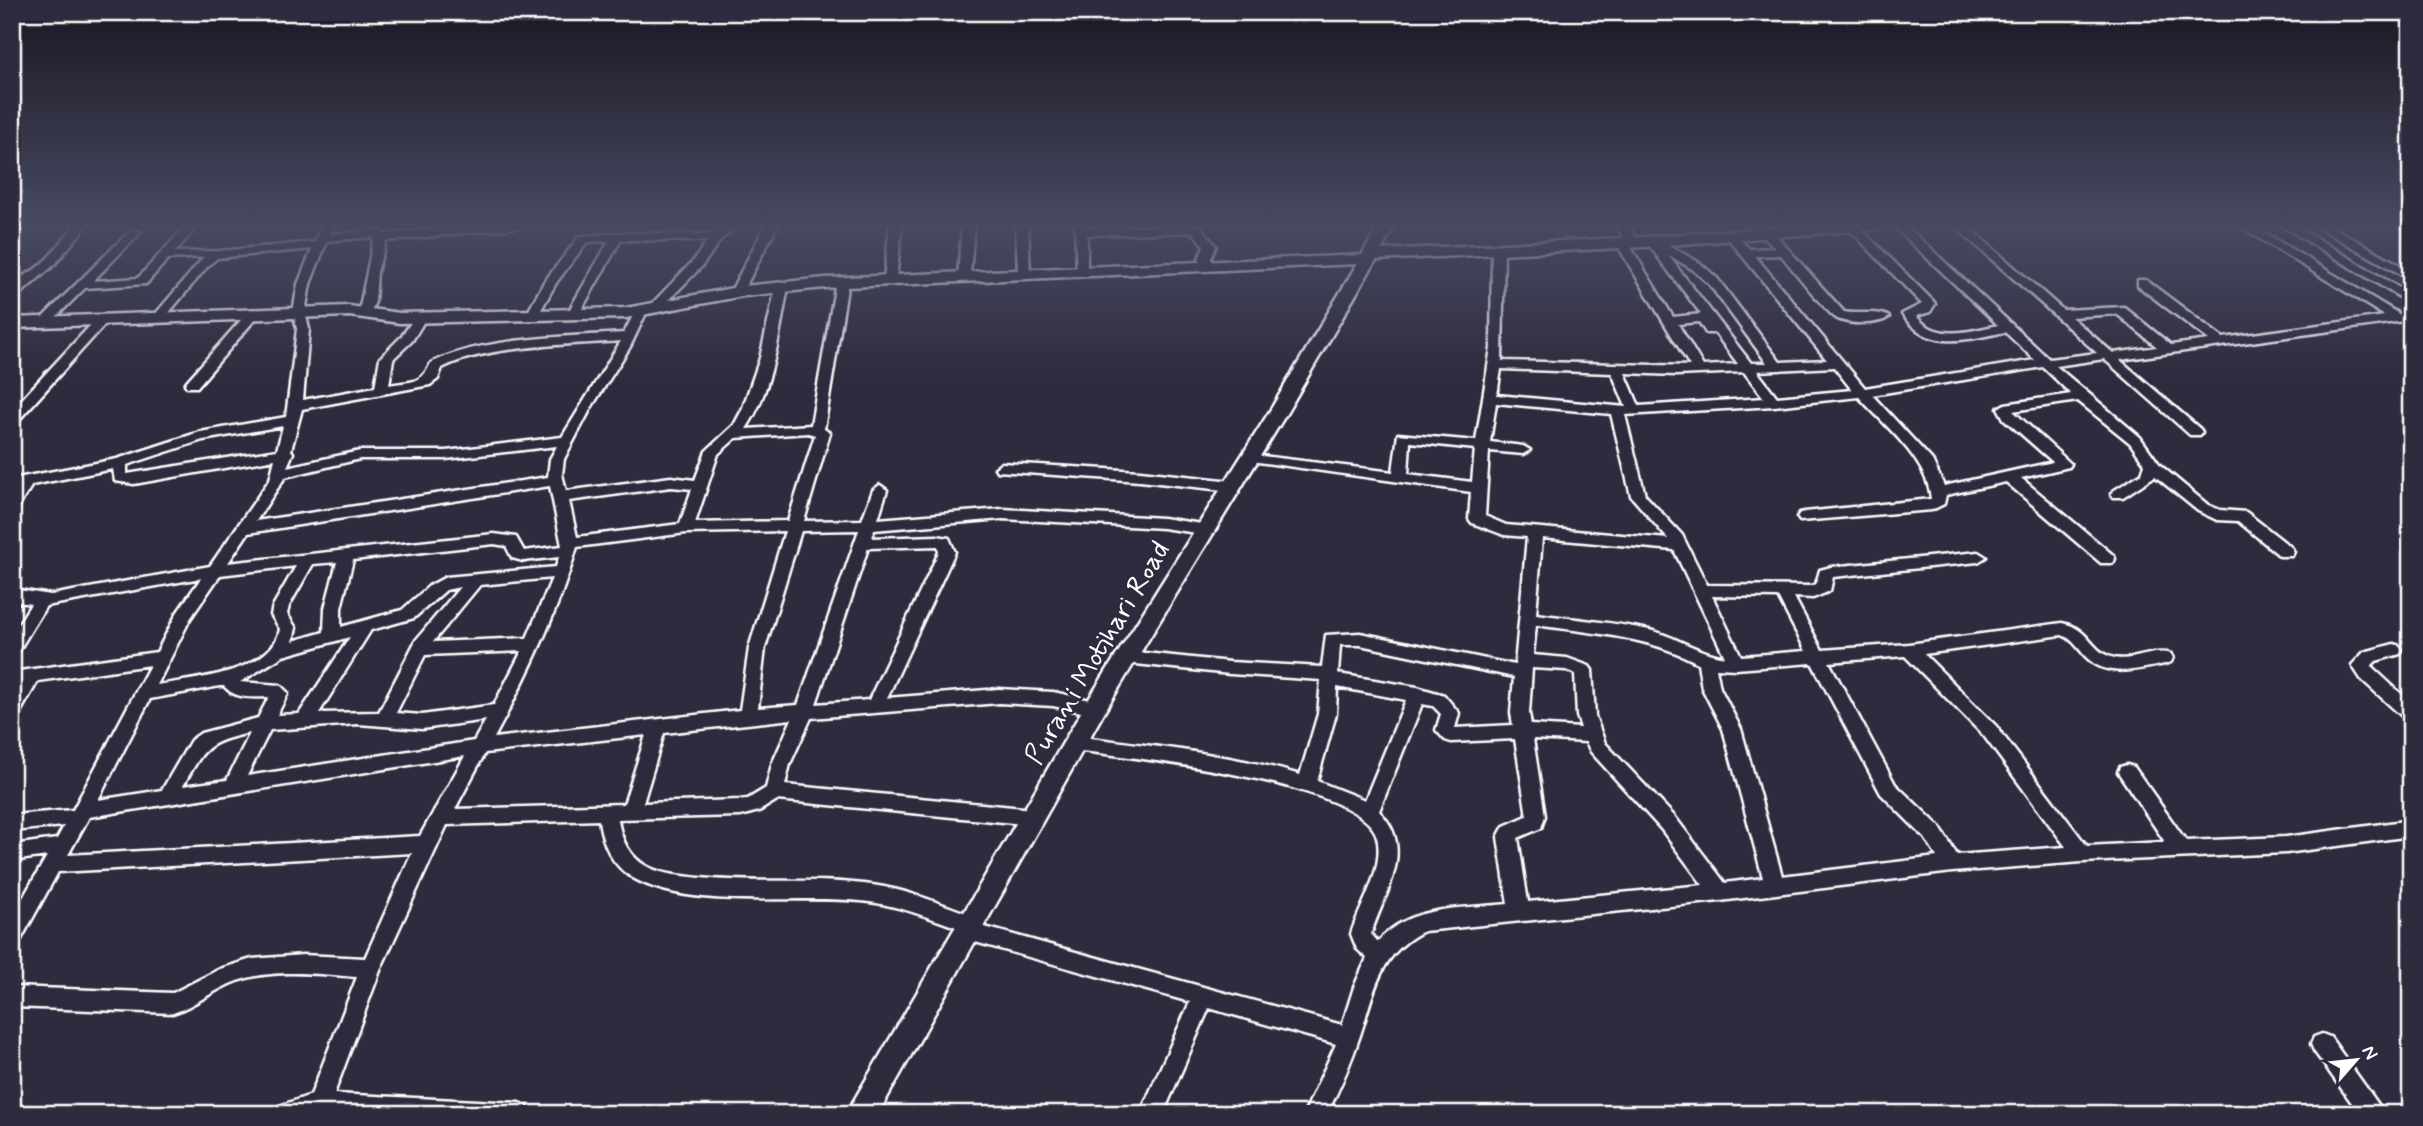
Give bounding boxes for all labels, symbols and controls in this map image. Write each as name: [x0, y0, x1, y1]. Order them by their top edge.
street label: Purani Motihari Road: [1017, 535, 1180, 772]
north arrow: [2322, 1024, 2392, 1094]
text: N: [2356, 1041, 2384, 1064]

